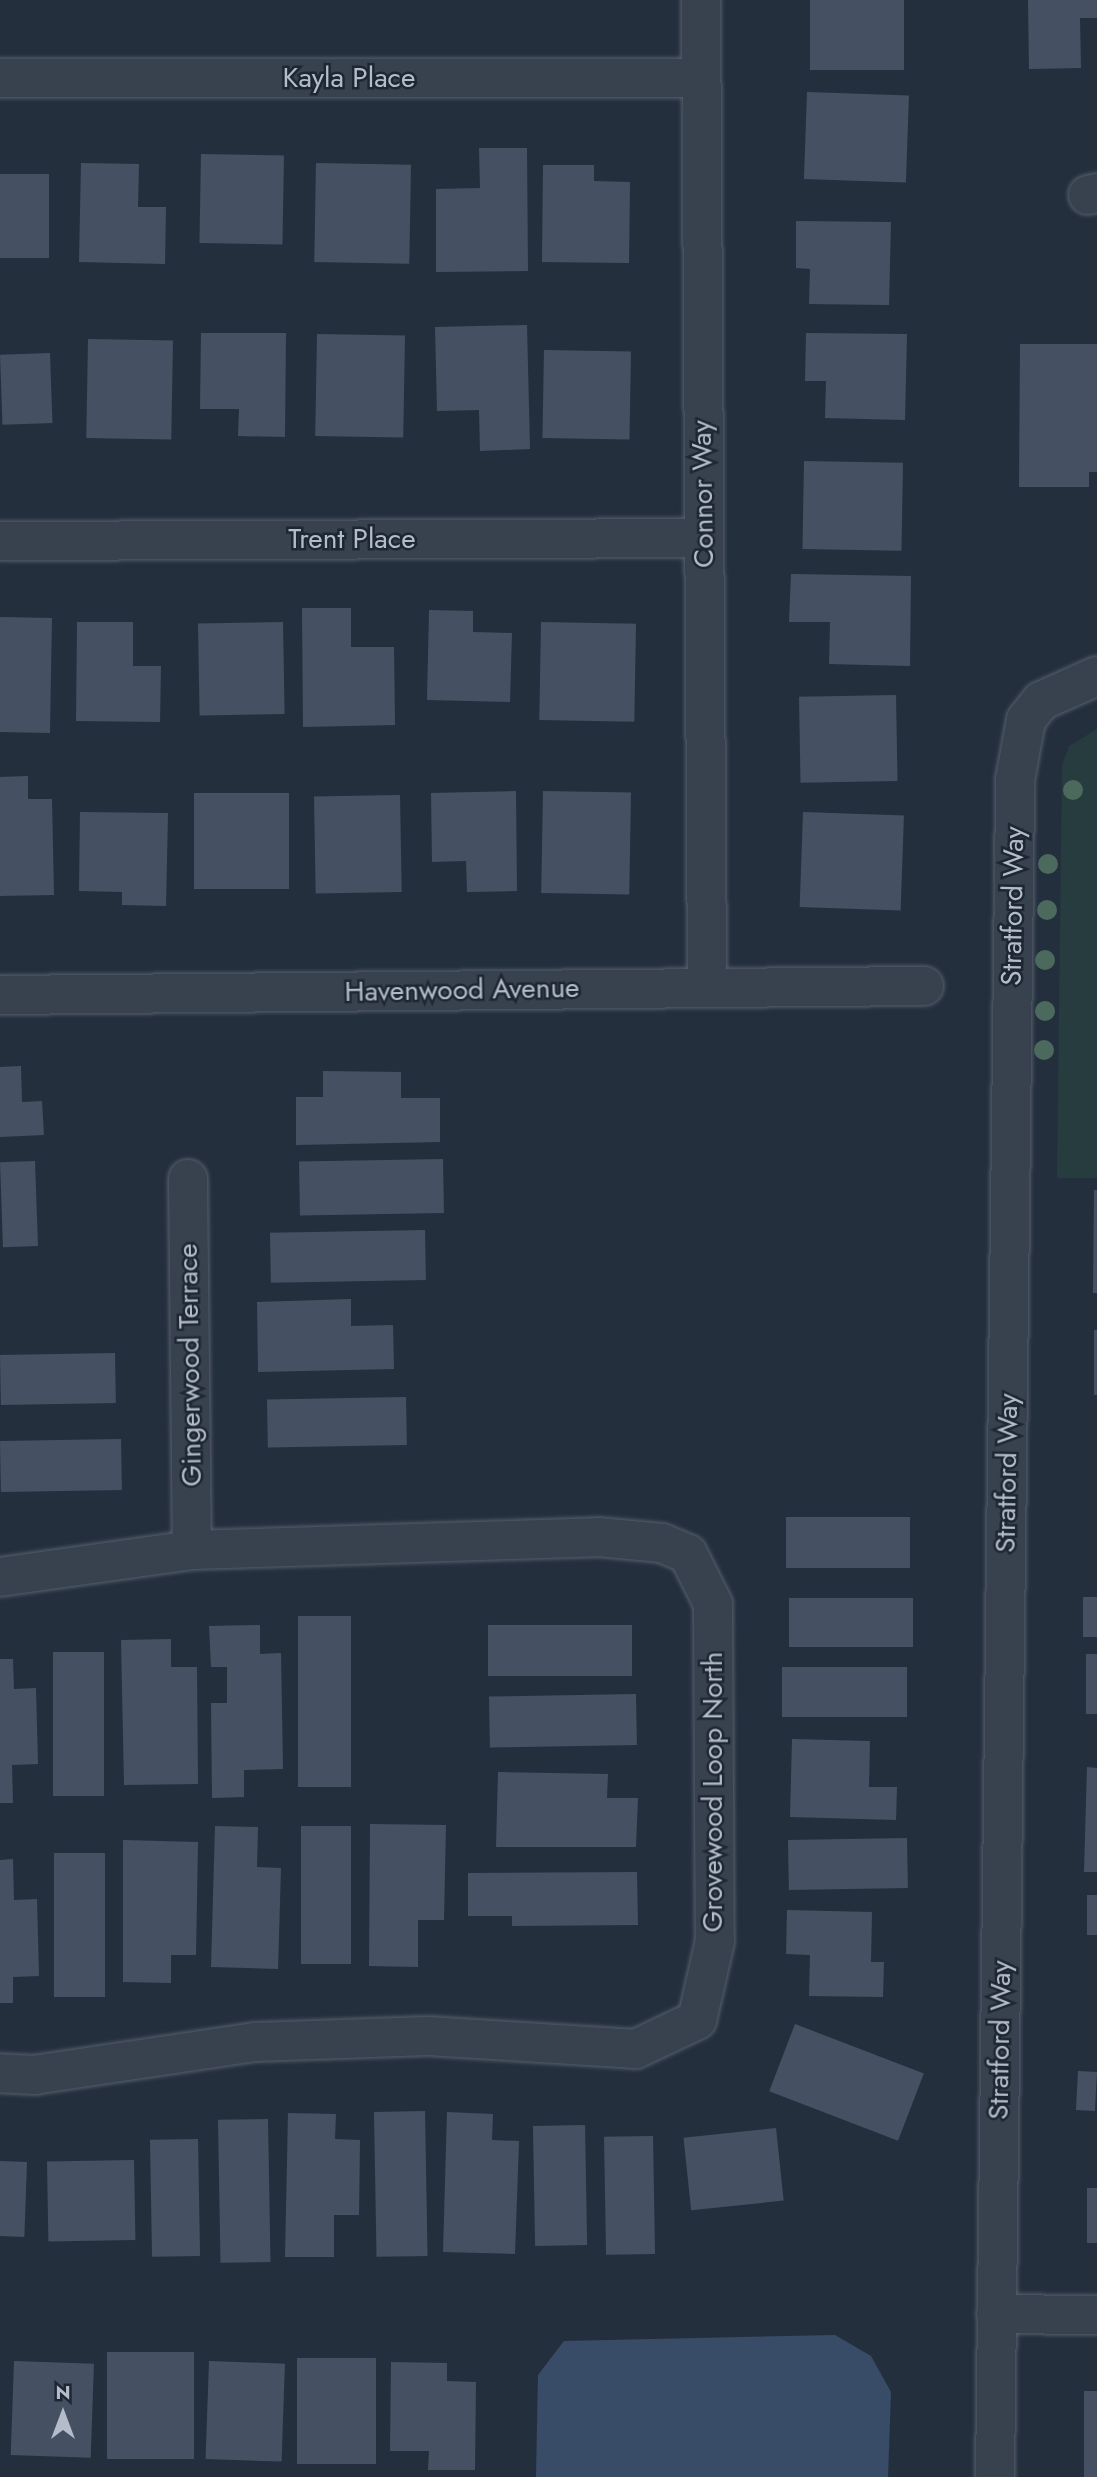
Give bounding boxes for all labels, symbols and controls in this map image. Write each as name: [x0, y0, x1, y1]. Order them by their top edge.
street label: Kayla Place: [283, 61, 415, 95]
street label: Connor Way: [685, 420, 721, 568]
street label: Trent Place: [288, 522, 416, 556]
street label: Stratford Way: [995, 826, 1031, 986]
street label: Havenwood Avenue: [344, 971, 580, 1009]
street label: Gingerwood Terrace: [171, 1243, 209, 1487]
street label: Stratford Way: [989, 1393, 1025, 1553]
street label: Grovewood Loop North: [696, 1652, 730, 1932]
street label: Stratford Way: [982, 1960, 1018, 2120]
north arrow: [28, 2379, 98, 2449]
text: N: [55, 2379, 71, 2406]

